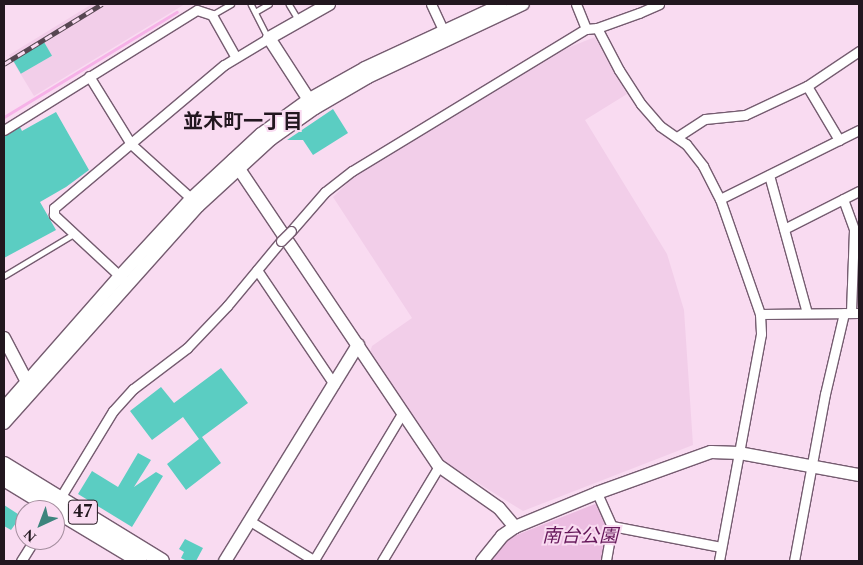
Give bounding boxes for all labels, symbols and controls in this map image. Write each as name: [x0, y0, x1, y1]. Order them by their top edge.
district label: 並木町一丁目: [183, 110, 303, 134]
road number: 47: [67, 497, 99, 528]
north arrow: [15, 500, 65, 550]
text: N: [19, 524, 41, 547]
park label: 南台公園: [542, 526, 618, 548]

